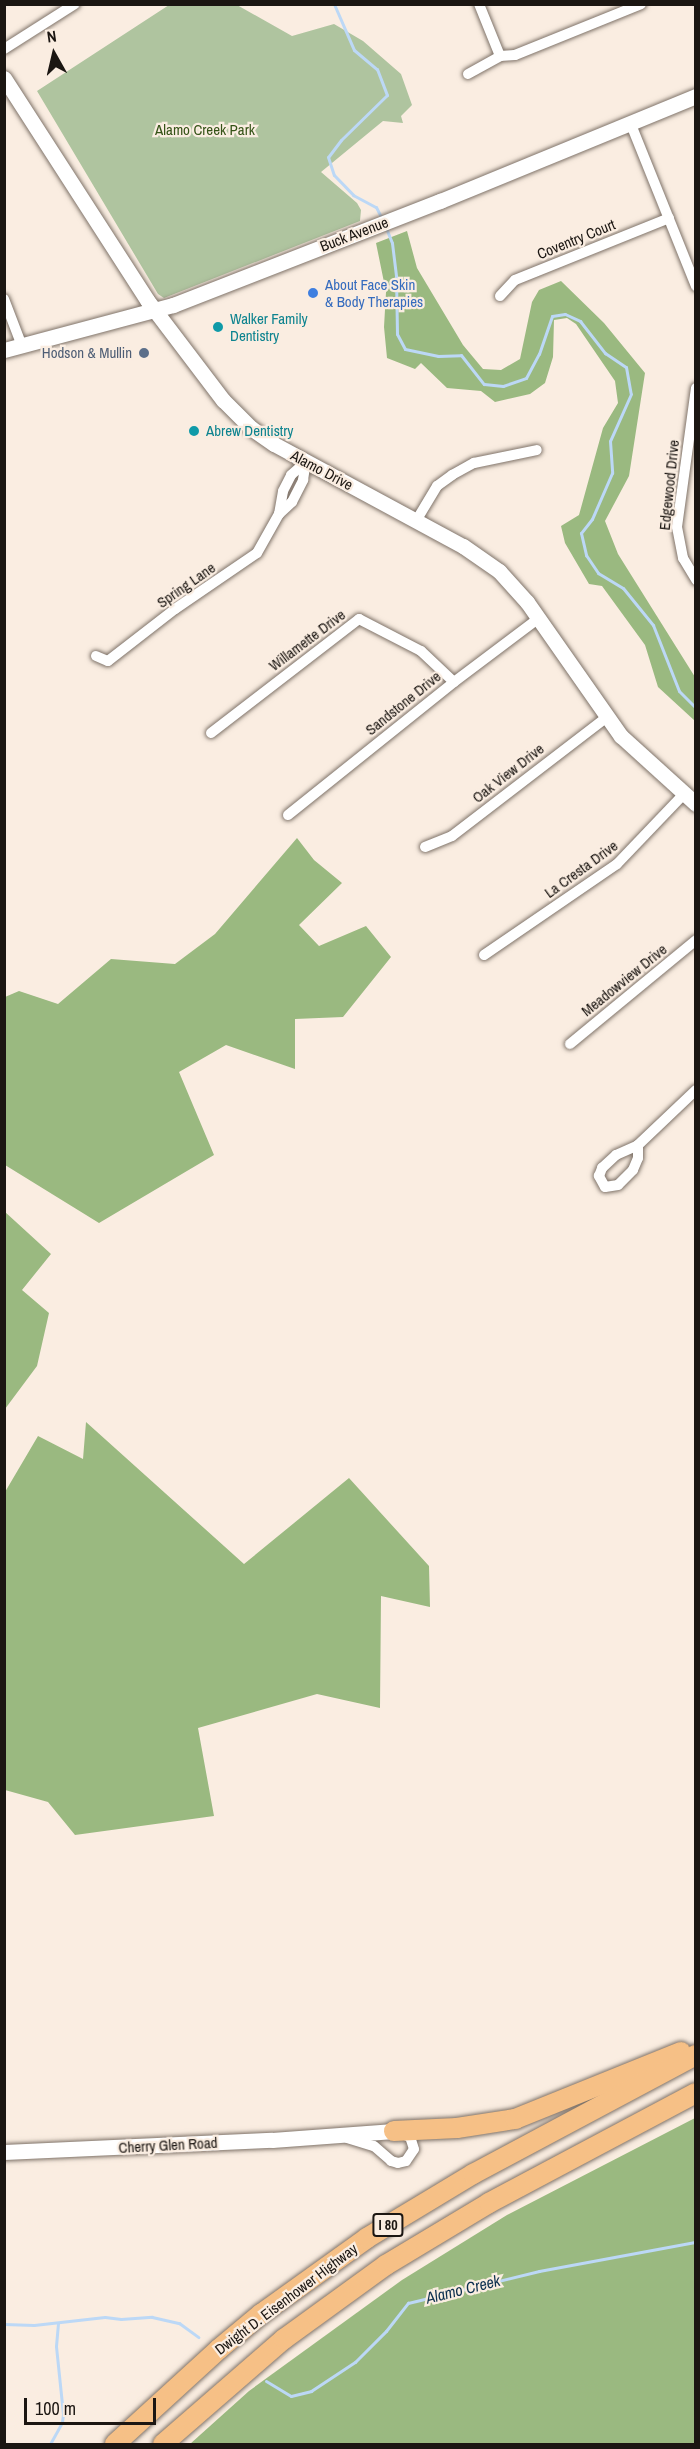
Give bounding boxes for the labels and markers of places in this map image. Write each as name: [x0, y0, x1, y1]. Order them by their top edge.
place label: About Face Skin & Body Therapies: [325, 275, 423, 310]
marker: About Face Skin & Body Therapies: [306, 286, 320, 300]
place label: Walker Family Dentistry: [230, 309, 308, 344]
marker: Walker Family Dentistry: [211, 320, 225, 334]
place label: Hodson & Mullin: [42, 344, 132, 362]
marker: Hodson & Mullin: [137, 346, 151, 360]
place label: Abrew Dentistry: [206, 422, 293, 440]
marker: Abrew Dentistry: [187, 424, 201, 438]

